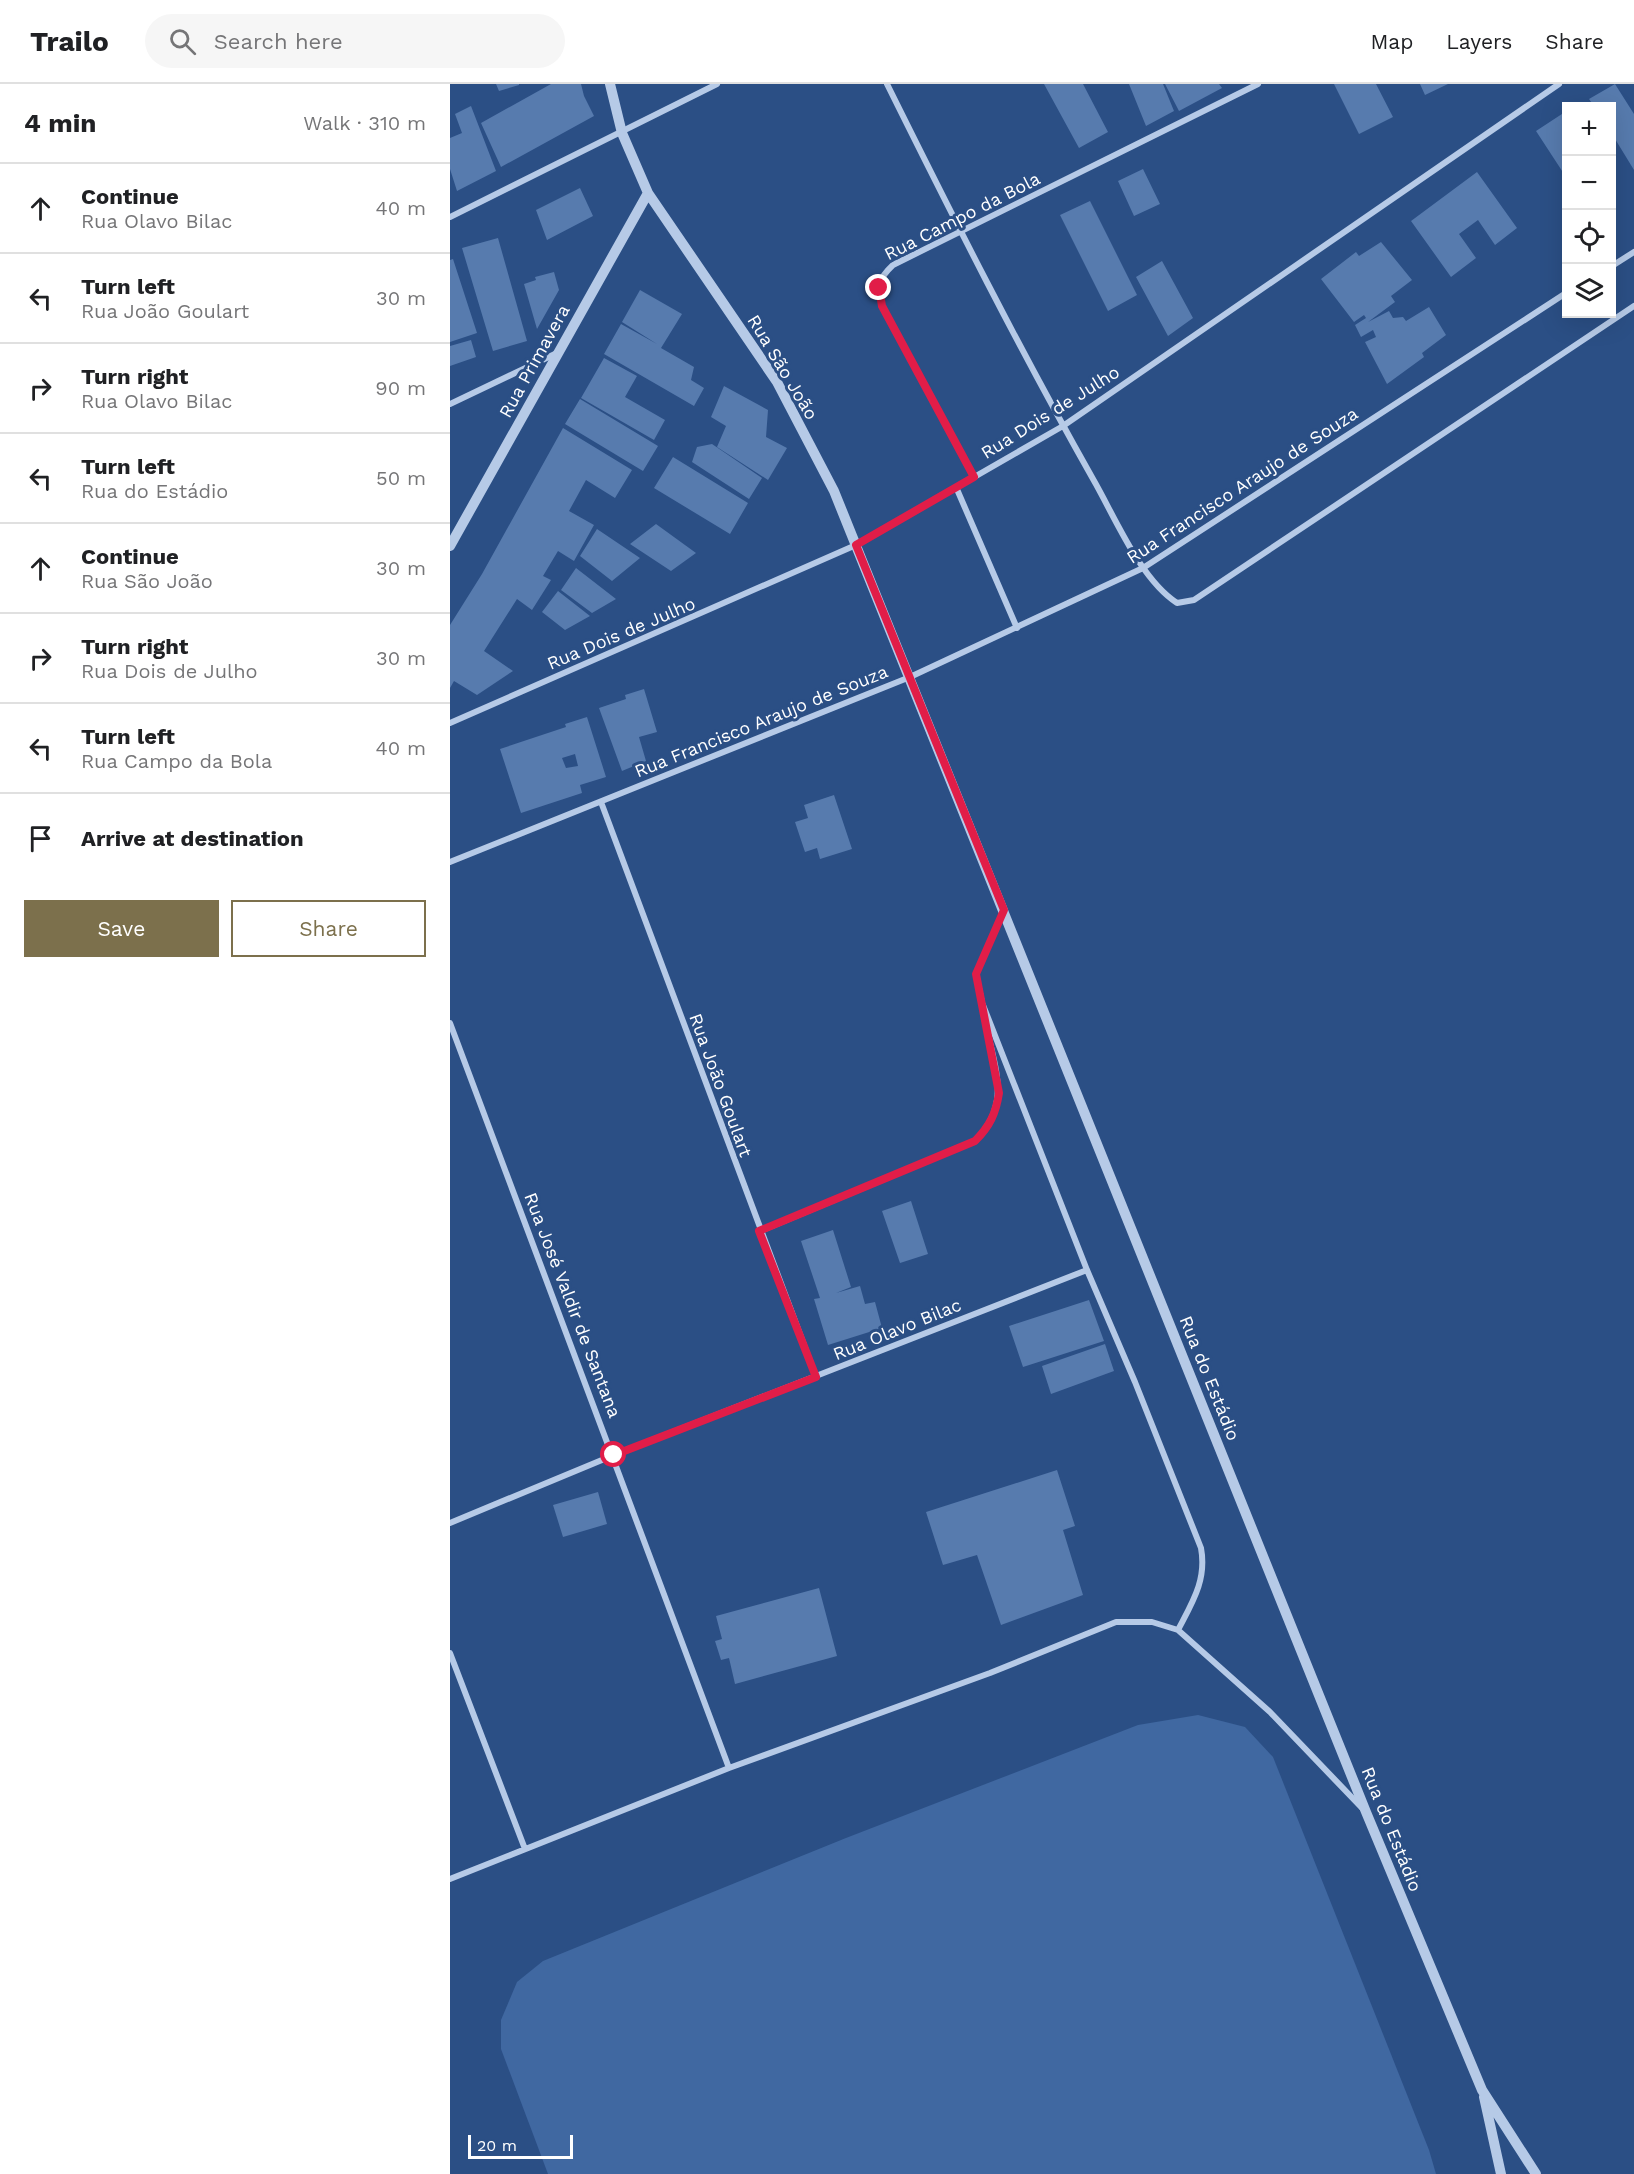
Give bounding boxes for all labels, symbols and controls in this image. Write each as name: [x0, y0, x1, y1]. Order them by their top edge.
search box: [145, 14, 565, 68]
text: Trailo: [30, 25, 109, 58]
icon: search: [166, 25, 199, 58]
text: Search here: [214, 29, 343, 54]
text: Map: [1370, 29, 1413, 54]
text: Layers: [1446, 29, 1512, 54]
text: Share: [1545, 29, 1604, 54]
map controls: [1562, 102, 1616, 318]
button: +: [1562, 102, 1616, 156]
text: 4 min: [24, 108, 96, 138]
text: Walk · 310 m: [303, 111, 426, 135]
button: −: [1562, 156, 1616, 210]
street label: Rua Campo da Bola: [881, 168, 1043, 264]
text: Continue: [81, 184, 179, 209]
icon: ahead: [24, 192, 57, 225]
text: 40 m: [375, 196, 426, 220]
text: Rua Olavo Bilac: [81, 209, 232, 233]
button: locate: [1562, 210, 1616, 264]
button: layers: [1562, 264, 1616, 318]
text: Turn left: [81, 274, 175, 299]
route end: [865, 274, 891, 300]
icon: left: [24, 282, 57, 315]
text: 30 m: [376, 286, 426, 310]
text: Rua João Goulart: [81, 299, 249, 323]
street label: Rua Primavera: [494, 301, 574, 421]
street label: Rua São João: [743, 311, 823, 423]
street label: Rua Dois de Julho: [977, 361, 1123, 463]
text: Turn right: [81, 364, 188, 389]
icon: right: [24, 372, 57, 405]
text: 90 m: [375, 376, 426, 400]
text: Rua Olavo Bilac: [81, 389, 232, 413]
street label: Rua Francisco Araujo de Souza: [1123, 402, 1361, 568]
text: Turn left: [81, 454, 175, 479]
icon: left: [24, 462, 57, 495]
text: 50 m: [376, 466, 426, 490]
text: Rua do Estádio: [81, 479, 228, 503]
text: Continue: [81, 544, 179, 569]
icon: ahead: [24, 552, 57, 585]
text: 30 m: [376, 556, 426, 580]
text: Rua São João: [81, 569, 213, 593]
street label: Rua Dois de Julho: [544, 592, 698, 674]
text: Turn right: [81, 634, 188, 659]
icon: right: [24, 642, 57, 675]
text: 30 m: [376, 646, 426, 670]
text: Rua Dois de Julho: [81, 659, 258, 683]
street label: Rua Francisco Araujo de Souza: [631, 660, 891, 782]
text: Turn left: [81, 724, 175, 749]
icon: left: [24, 732, 57, 765]
text: 40 m: [375, 736, 426, 760]
text: Rua Campo da Bola: [81, 749, 272, 773]
icon: arrive: [24, 822, 57, 855]
text: Arrive at destination: [81, 826, 304, 851]
button: Save: [24, 900, 219, 957]
button: Share: [231, 900, 426, 957]
street label: Rua João Goulart: [685, 1010, 757, 1160]
street label: Rua José Valdir de Santana: [520, 1189, 626, 1421]
street label: Rua Olavo Bilac: [830, 1294, 964, 1364]
street label: Rua do Estádio: [1175, 1313, 1245, 1443]
route start: [600, 1441, 626, 1467]
street label: Rua do Estádio: [1357, 1764, 1427, 1894]
scale bar: [468, 2132, 573, 2160]
text: 20 m: [477, 2136, 517, 2155]

